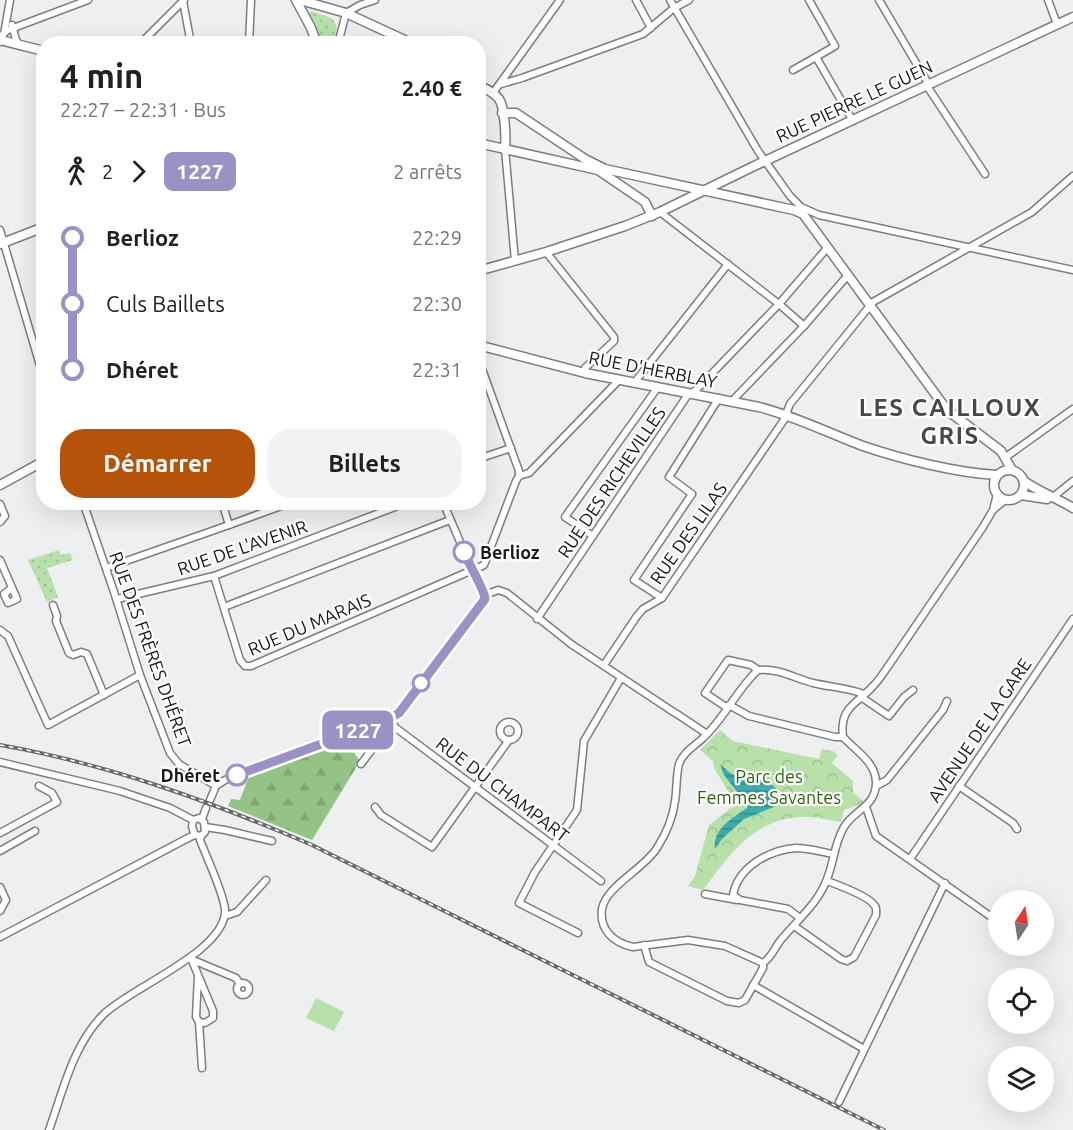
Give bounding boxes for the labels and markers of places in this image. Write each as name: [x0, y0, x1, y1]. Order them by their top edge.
marker: Berlioz: [453, 541, 475, 563]
place label: Berlioz: [480, 542, 540, 562]
unlabelled marker: [412, 674, 430, 692]
marker: Dhéret: [226, 764, 248, 786]
place label: Dhéret: [161, 765, 220, 785]

